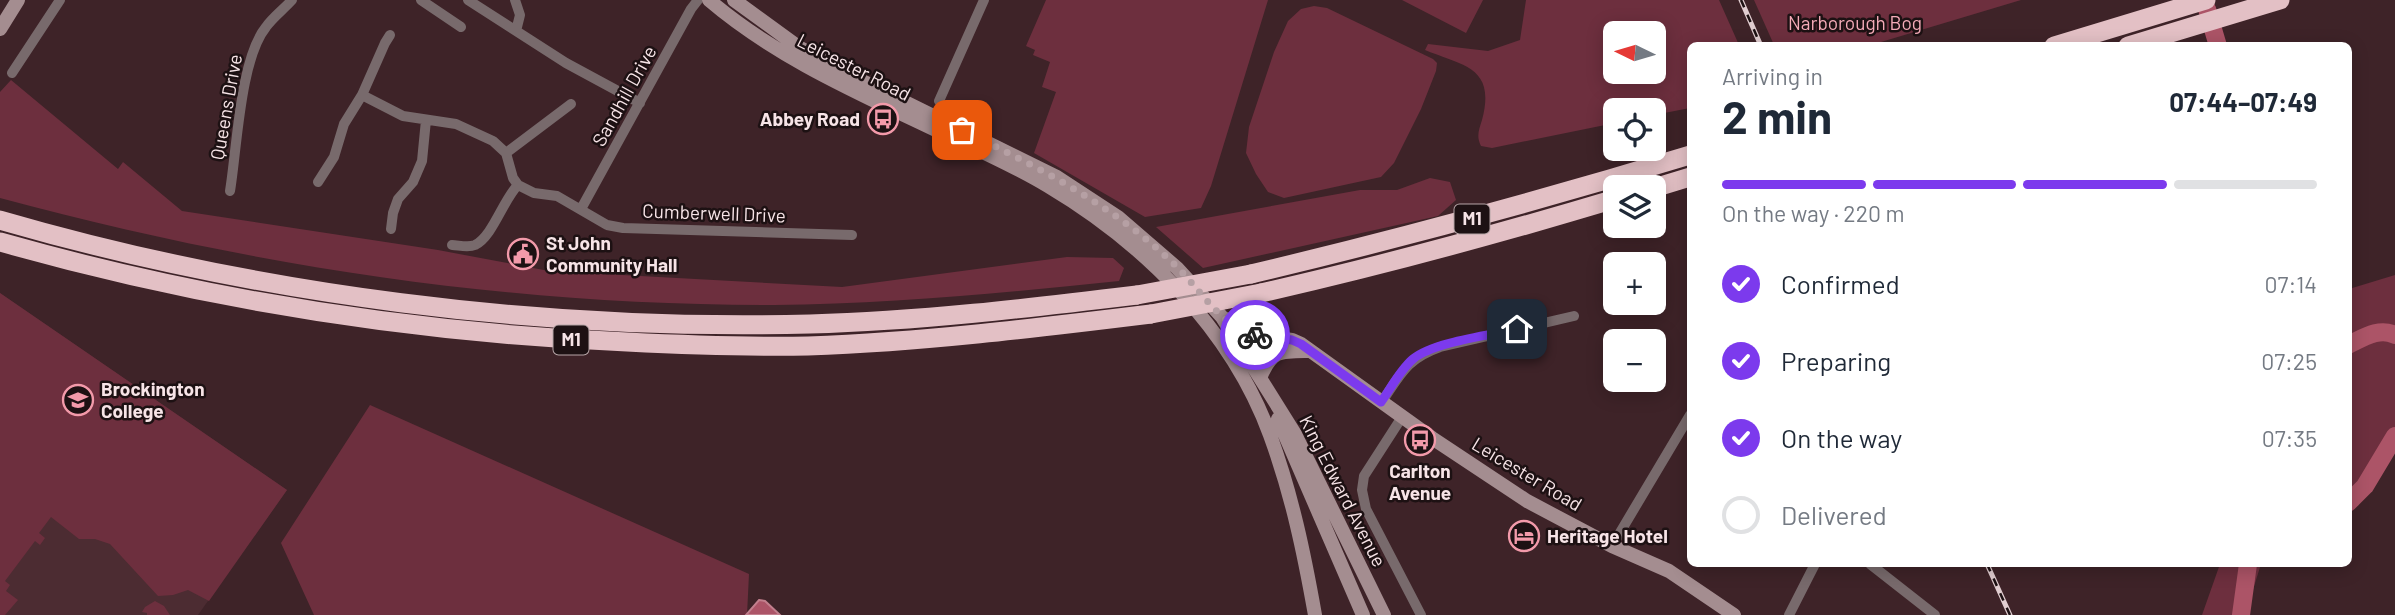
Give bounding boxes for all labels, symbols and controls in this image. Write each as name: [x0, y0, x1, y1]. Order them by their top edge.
park label: Narborough Bog: [1788, 11, 1922, 34]
north arrow: [1603, 21, 1666, 84]
map controls: [1603, 21, 1666, 392]
street label: Leicester Road: [794, 28, 915, 105]
street label: Sandhill Drive: [587, 42, 661, 150]
street label: Queens Drive: [205, 52, 246, 162]
text: Arriving in: [1722, 62, 1823, 90]
text: 07:44–07:49: [2169, 86, 2317, 117]
text: 2 min: [1722, 88, 1832, 143]
button: locate: [1603, 98, 1666, 161]
pin: [932, 100, 992, 160]
bus stop icon: Abbey Road: [866, 102, 900, 136]
place label: Abbey Road: [760, 107, 860, 130]
icon: bag: [943, 111, 981, 149]
button: layers: [1603, 175, 1666, 238]
street label: Cumberwell Drive: [642, 199, 786, 226]
text: On the way · 220 m: [1722, 199, 1905, 227]
road number: M1: [1454, 204, 1490, 233]
place label: St John Community Hall: [546, 231, 677, 276]
public building icon: St John Community Hall: [506, 237, 540, 271]
button: +: [1603, 252, 1666, 315]
icon: check: [1722, 265, 1760, 303]
text: Confirmed: [1781, 268, 1900, 299]
text: 07:14: [2265, 270, 2317, 298]
pin: [1487, 299, 1547, 359]
courier: [1220, 300, 1290, 370]
icon: home: [1498, 310, 1536, 348]
icon: bike: [1236, 316, 1274, 354]
road number: M1: [554, 326, 588, 354]
button: −: [1603, 329, 1666, 392]
icon: check: [1722, 342, 1760, 380]
text: Preparing: [1781, 345, 1891, 376]
text: 07:25: [2261, 347, 2317, 375]
place label: Brockington College: [101, 377, 205, 422]
school or university icon: Brockington College: [61, 383, 95, 417]
street label: King Edward Avenue: [1295, 411, 1392, 570]
icon: check: [1722, 419, 1760, 457]
text: On the way: [1781, 422, 1902, 453]
bus stop icon: Carlton Avenue: [1403, 423, 1437, 457]
text: 07:35: [2262, 424, 2317, 452]
street label: Leicester Road: [1468, 432, 1586, 515]
place label: Carlton Avenue: [1389, 459, 1451, 504]
text: Delivered: [1781, 499, 1887, 530]
hotel icon: Heritage Hotel: [1507, 519, 1541, 553]
place label: Heritage Hotel: [1547, 524, 1668, 547]

